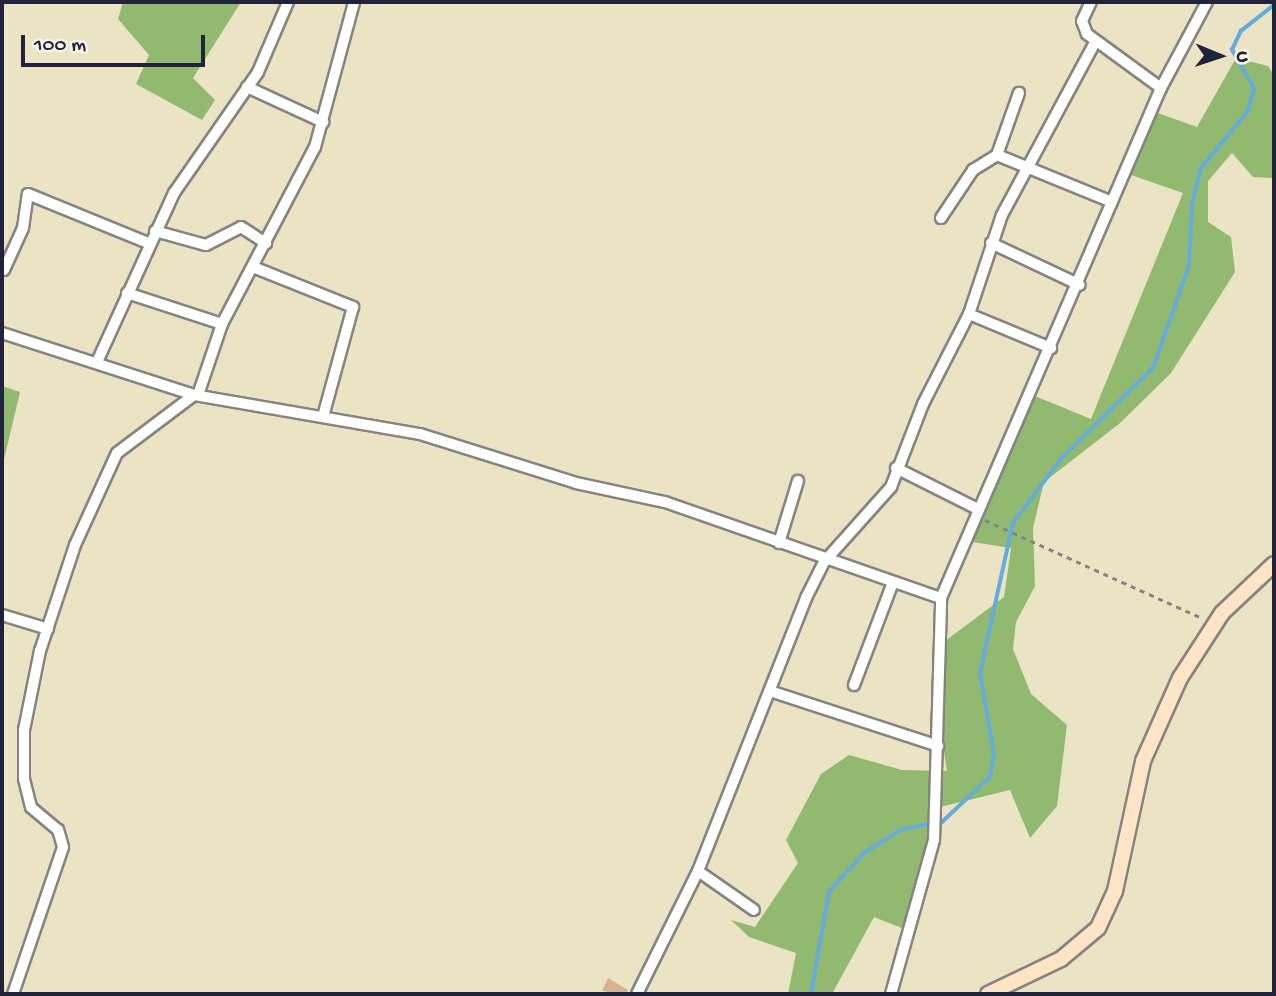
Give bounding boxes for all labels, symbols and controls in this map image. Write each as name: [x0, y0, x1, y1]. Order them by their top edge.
scale bar: [24, 21, 208, 65]
north arrow: [1185, 21, 1255, 91]
text: 100 m: [34, 34, 86, 59]
text: U: [1230, 51, 1253, 63]

